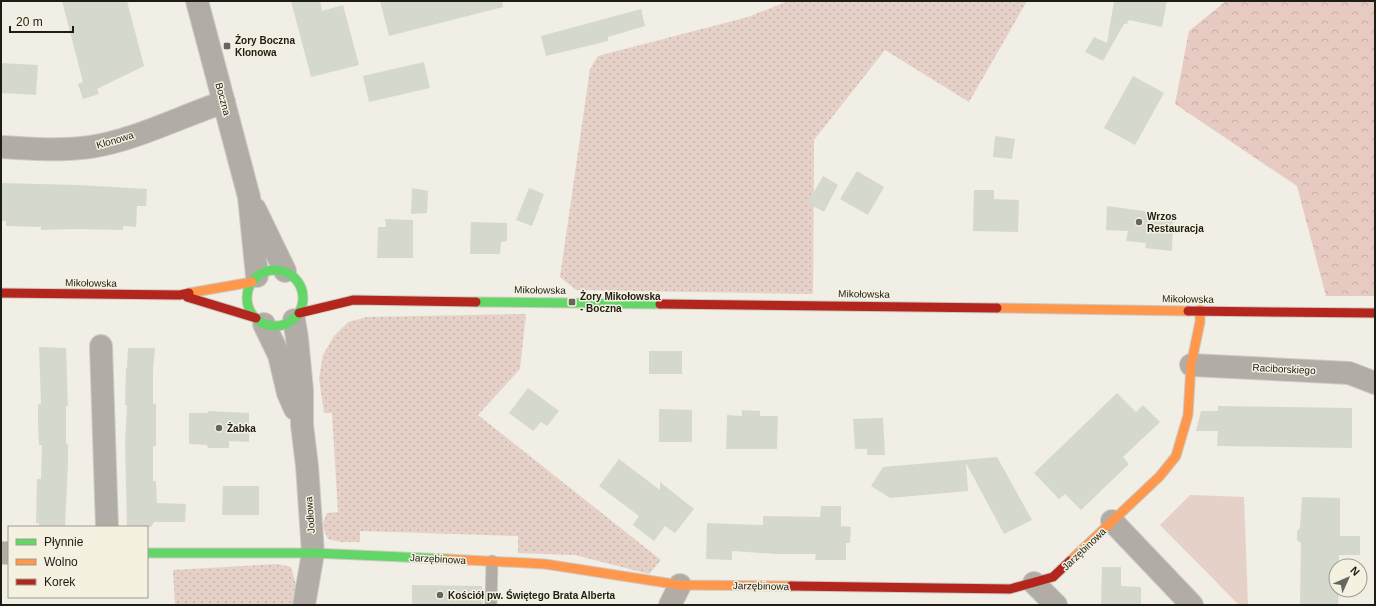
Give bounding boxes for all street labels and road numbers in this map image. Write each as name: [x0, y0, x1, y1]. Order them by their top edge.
street label: Boczna: [213, 81, 233, 117]
street label: Klonowa: [95, 129, 135, 151]
street label: Mikołowska: [65, 277, 117, 289]
street label: Mikołowska: [514, 284, 566, 296]
street label: Mikołowska: [838, 288, 890, 300]
street label: Mikołowska: [1162, 293, 1214, 305]
street label: Raciborskiego: [1252, 362, 1316, 376]
street label: Jodłowa: [303, 496, 317, 534]
street label: Jarzębinowa: [1060, 525, 1108, 572]
street label: Jarzębinowa: [410, 552, 467, 566]
street label: Jarzębinowa: [733, 580, 790, 592]

